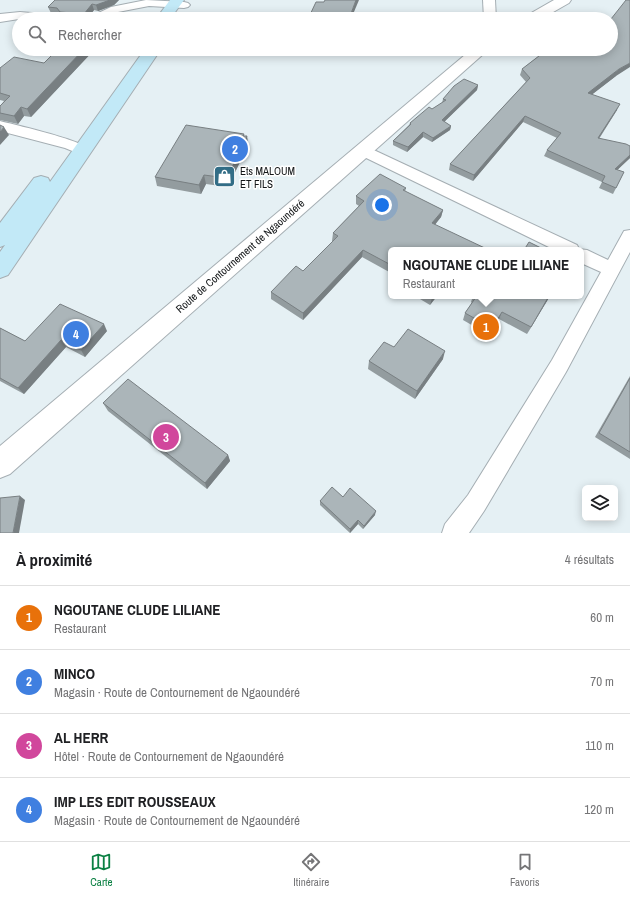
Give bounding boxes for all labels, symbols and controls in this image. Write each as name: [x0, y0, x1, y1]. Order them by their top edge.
search box: [12, 12, 618, 56]
icon: search: [26, 23, 48, 45]
text: Rechercher: [58, 24, 122, 45]
pin: 2: [222, 134, 248, 164]
shop icon: Ets MALOUM ET FILS: [211, 164, 237, 190]
place label: Ets MALOUM ET FILS: [240, 164, 295, 191]
your location: [372, 195, 392, 215]
street label: Route de Contournement de Ngaoundéré: [173, 196, 307, 316]
popup: [388, 247, 584, 299]
text: NGOUTANE CLUDE LILIANE: [403, 254, 569, 275]
text: Restaurant: [403, 275, 455, 292]
pin: 1: [473, 312, 499, 342]
pin: 4: [63, 319, 89, 349]
pin: 3: [153, 422, 179, 452]
map controls: [582, 485, 618, 521]
button: layers: [582, 485, 618, 521]
text: À proximité: [16, 548, 92, 571]
text: 4 résultats: [565, 551, 614, 568]
text: NGOUTANE CLUDE LILIANE: [54, 599, 221, 620]
text: 1: [26, 609, 32, 626]
text: 60 m: [590, 609, 614, 626]
text: Restaurant: [54, 620, 106, 637]
text: MINCO: [54, 663, 95, 684]
text: 2: [26, 673, 32, 690]
text: 70 m: [590, 673, 614, 690]
text: Magasin · Route de Contournement de Ngaoundéré: [54, 684, 300, 701]
text: AL HERR: [54, 727, 108, 748]
text: 3: [26, 737, 32, 754]
text: 110 m: [585, 737, 614, 754]
text: Hôtel · Route de Contournement de Ngaoundéré: [54, 748, 284, 765]
text: IMP LES EDIT ROUSSEAUX: [54, 791, 216, 812]
text: 4: [26, 801, 32, 818]
text: 120 m: [584, 801, 614, 818]
text: Magasin · Route de Contournement de Ngaoundéré: [54, 812, 300, 829]
tab: Carte: [90, 851, 112, 889]
tab: Itinéraire: [293, 851, 329, 889]
tab: Favoris: [510, 851, 540, 889]

